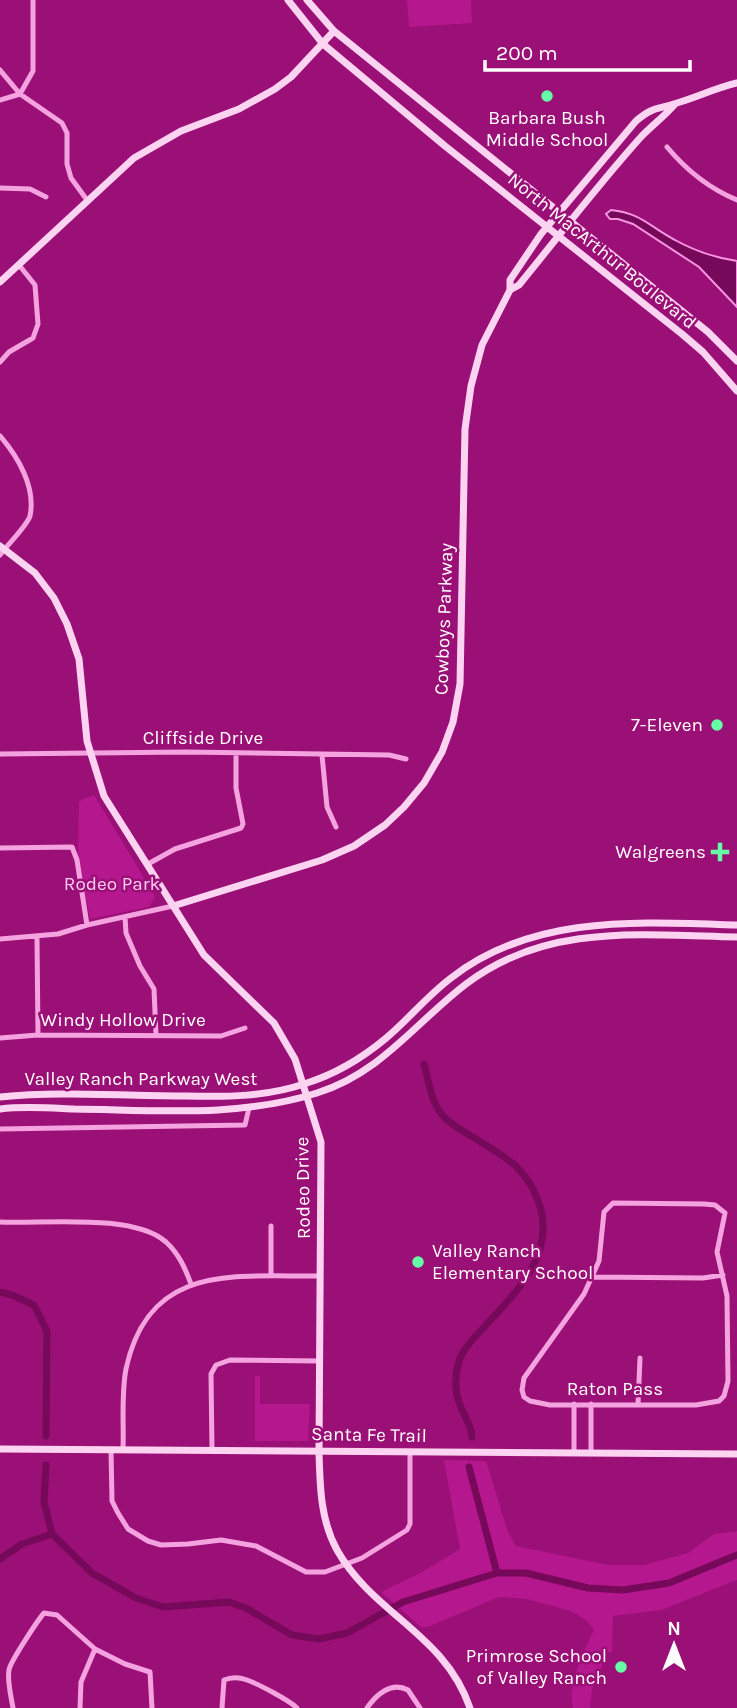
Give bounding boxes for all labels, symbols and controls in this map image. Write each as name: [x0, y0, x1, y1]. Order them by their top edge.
scale bar: [485, 28, 690, 72]
text: 200 m: [496, 41, 558, 65]
marker: Barbara Bush Middle School: [539, 88, 555, 104]
place label: Barbara Bush Middle School: [486, 107, 608, 151]
street label: North MacArthur Boulevard: [503, 168, 701, 334]
street label: Cowboys Parkway: [430, 542, 458, 696]
place label: 7-Eleven: [631, 714, 703, 736]
marker: 7-Eleven: [709, 717, 725, 733]
street label: Cliffside Drive: [143, 727, 263, 749]
place label: Walgreens: [615, 841, 706, 863]
marker: Walgreens: [712, 844, 728, 860]
park label: Rodeo Park: [64, 873, 161, 895]
street label: Windy Hollow Drive: [40, 1009, 206, 1031]
street label: Valley Ranch Parkway West: [24, 1068, 258, 1090]
street label: Rodeo Drive: [291, 1137, 315, 1239]
place label: Valley Ranch Elementary School: [432, 1240, 593, 1284]
marker: Valley Ranch Elementary School: [410, 1254, 426, 1270]
street label: Raton Pass: [567, 1378, 663, 1400]
street label: Santa Fe Trail: [311, 1423, 427, 1447]
north arrow: [639, 1610, 709, 1680]
text: N: [667, 1618, 681, 1640]
place label: Primrose School of Valley Ranch: [466, 1645, 607, 1689]
marker: Primrose School of Valley Ranch: [613, 1659, 629, 1675]

